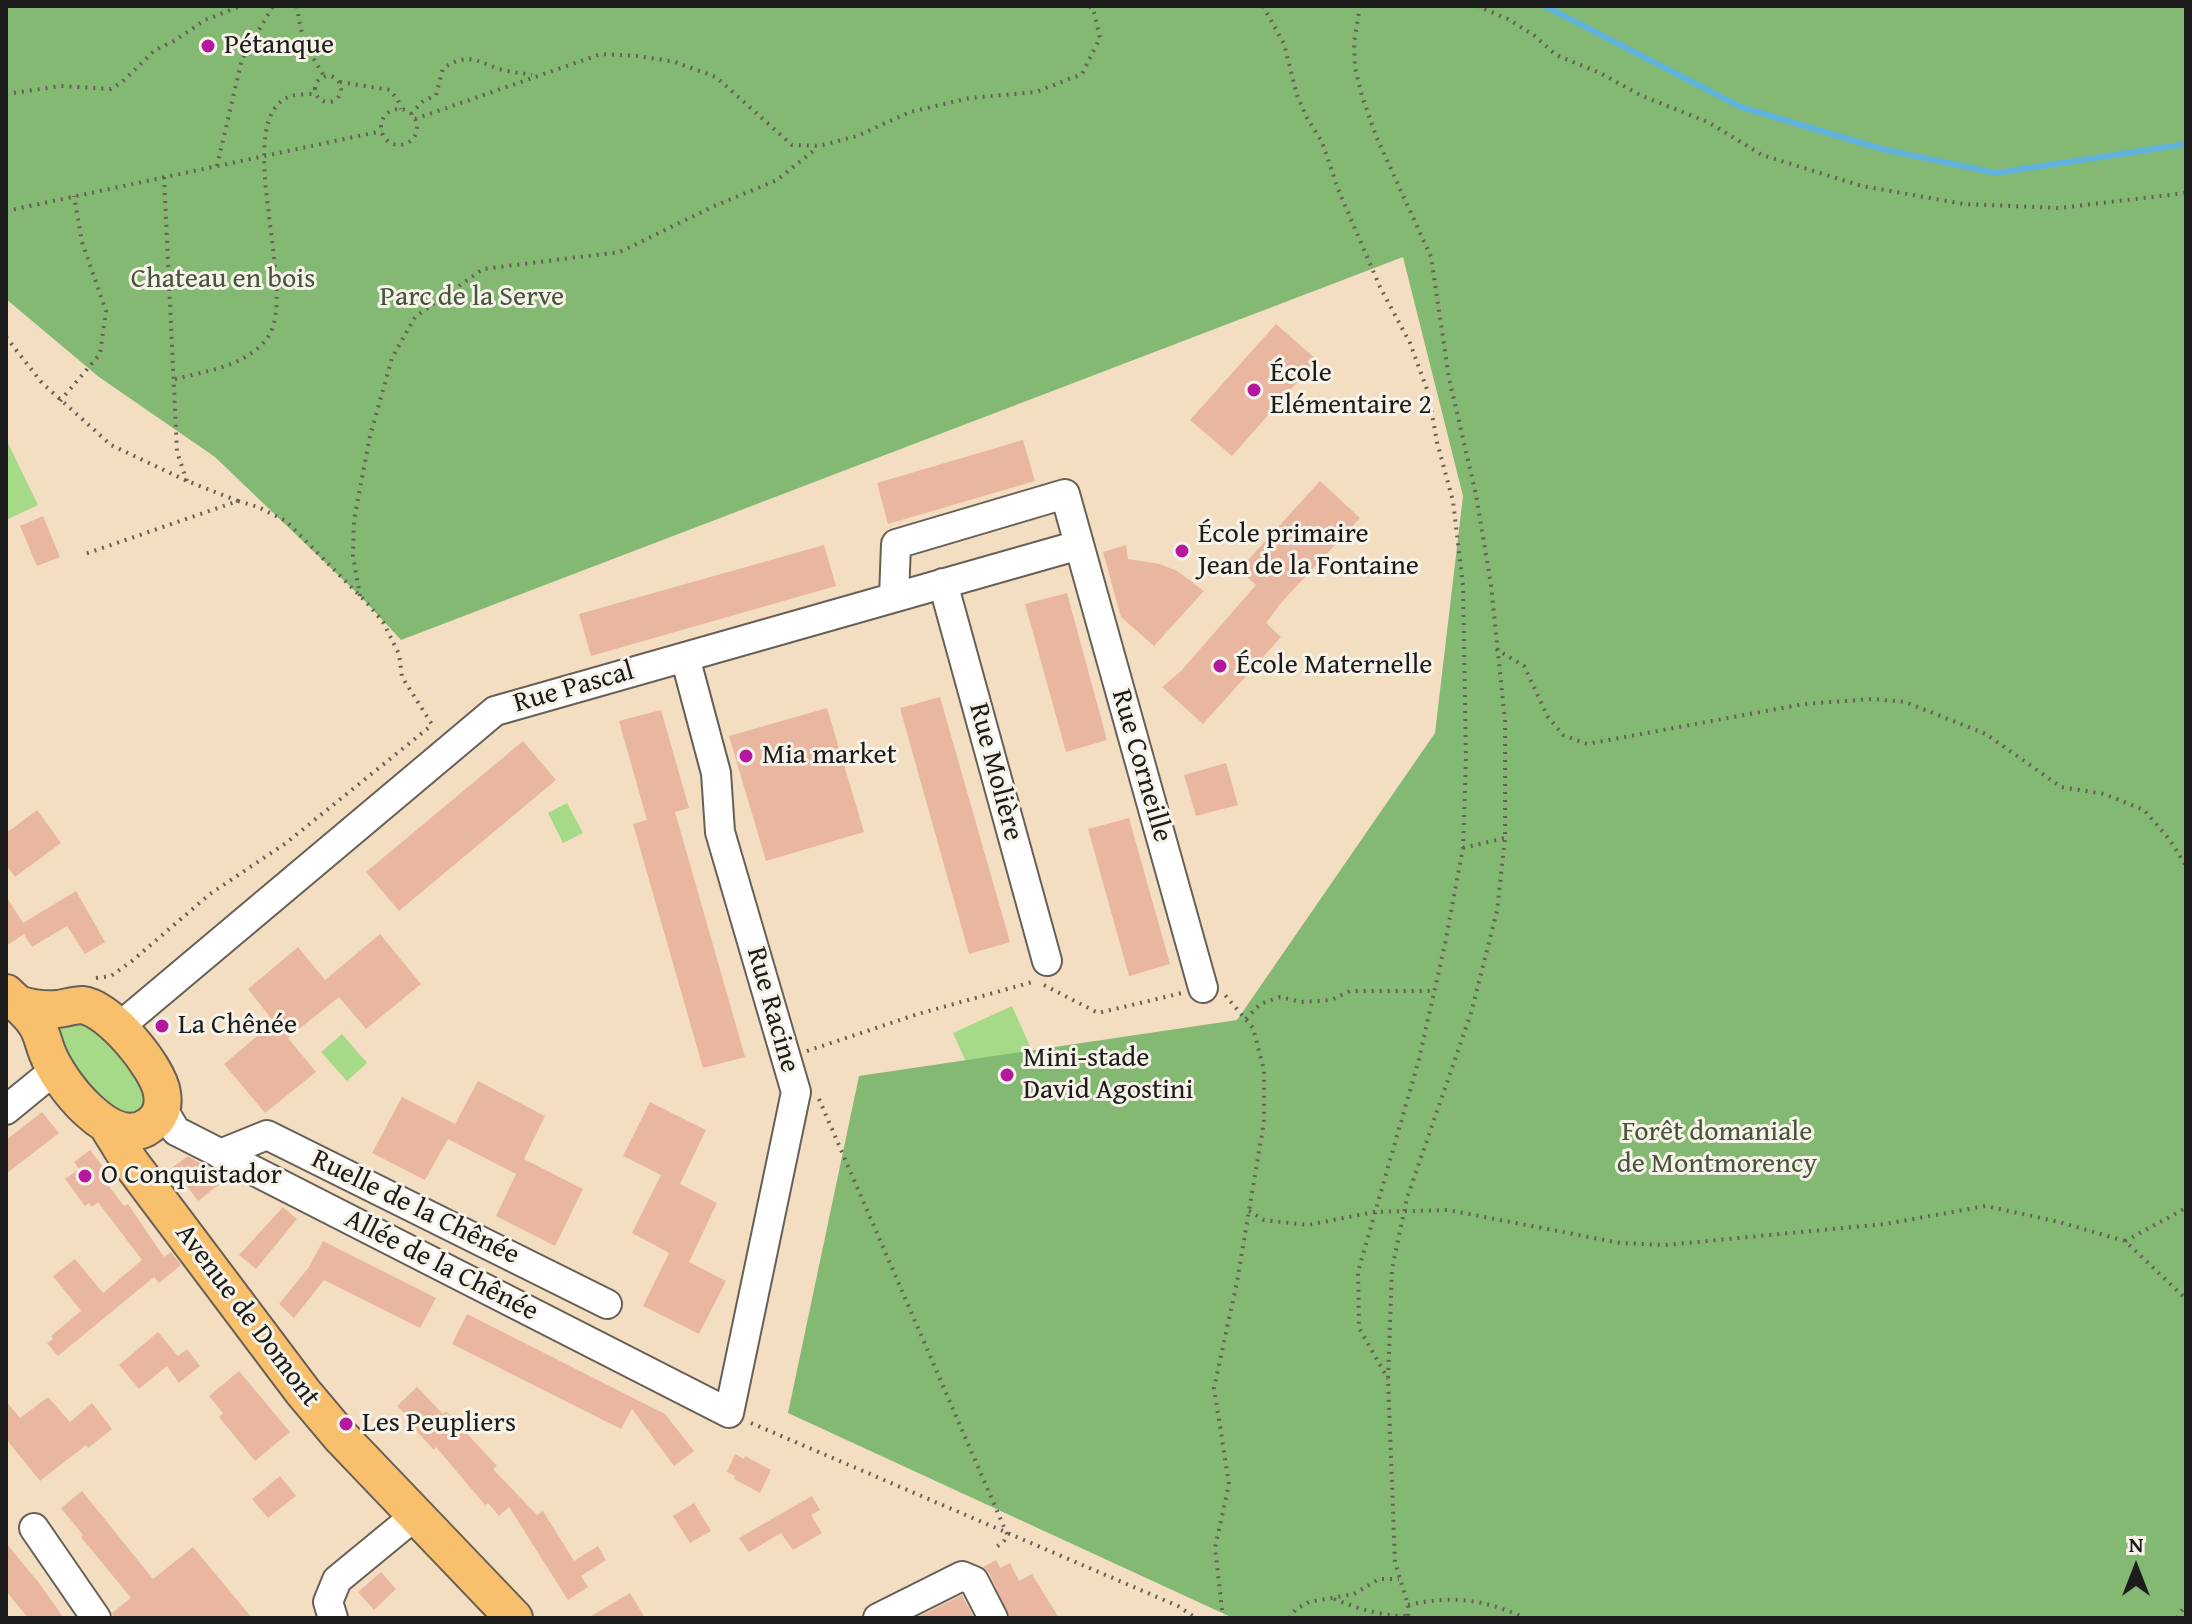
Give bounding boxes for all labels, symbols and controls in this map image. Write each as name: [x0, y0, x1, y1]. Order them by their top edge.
place label: Pétanque: [224, 29, 334, 63]
marker: Pétanque: [199, 37, 217, 55]
park label: Chateau en bois: [131, 263, 315, 297]
park label: Parc de la Serve: [380, 281, 564, 315]
place label: École Elémentaire 2: [1270, 357, 1432, 423]
marker: École Elémentaire 2: [1245, 381, 1263, 399]
place label: École primaire Jean de la Fontaine: [1198, 518, 1419, 584]
marker: École primaire Jean de la Fontaine: [1173, 542, 1191, 560]
place label: École Maternelle: [1236, 649, 1433, 683]
street label: Rue Pascal: [510, 655, 638, 721]
marker: École Maternelle: [1211, 657, 1229, 675]
street label: Rue Corneille: [1103, 686, 1179, 846]
street label: Rue Molière: [961, 700, 1029, 844]
place label: Mia market: [762, 739, 897, 773]
marker: Mia market: [737, 747, 755, 765]
street label: Rue Racine: [738, 943, 806, 1077]
place label: La Chênée: [178, 1009, 297, 1043]
marker: La Chênée: [153, 1017, 171, 1035]
place label: Mini-stade David Agostini: [1023, 1042, 1193, 1108]
marker: Mini-stade David Agostini: [998, 1066, 1016, 1084]
park label: Forêt domaniale de Montmorency: [1617, 1116, 1817, 1182]
street label: Ruelle de la Chênée: [306, 1143, 524, 1273]
place label: O Conquistador: [101, 1159, 282, 1193]
marker: O Conquistador: [76, 1167, 94, 1185]
street label: Allée de la Chênée: [339, 1203, 543, 1329]
street label: Avenue de Domont: [167, 1218, 327, 1414]
place label: Les Peupliers: [362, 1407, 516, 1441]
marker: Les Peupliers: [337, 1415, 355, 1433]
north arrow: [2096, 1528, 2176, 1608]
text: N: [2129, 1528, 2143, 1560]

